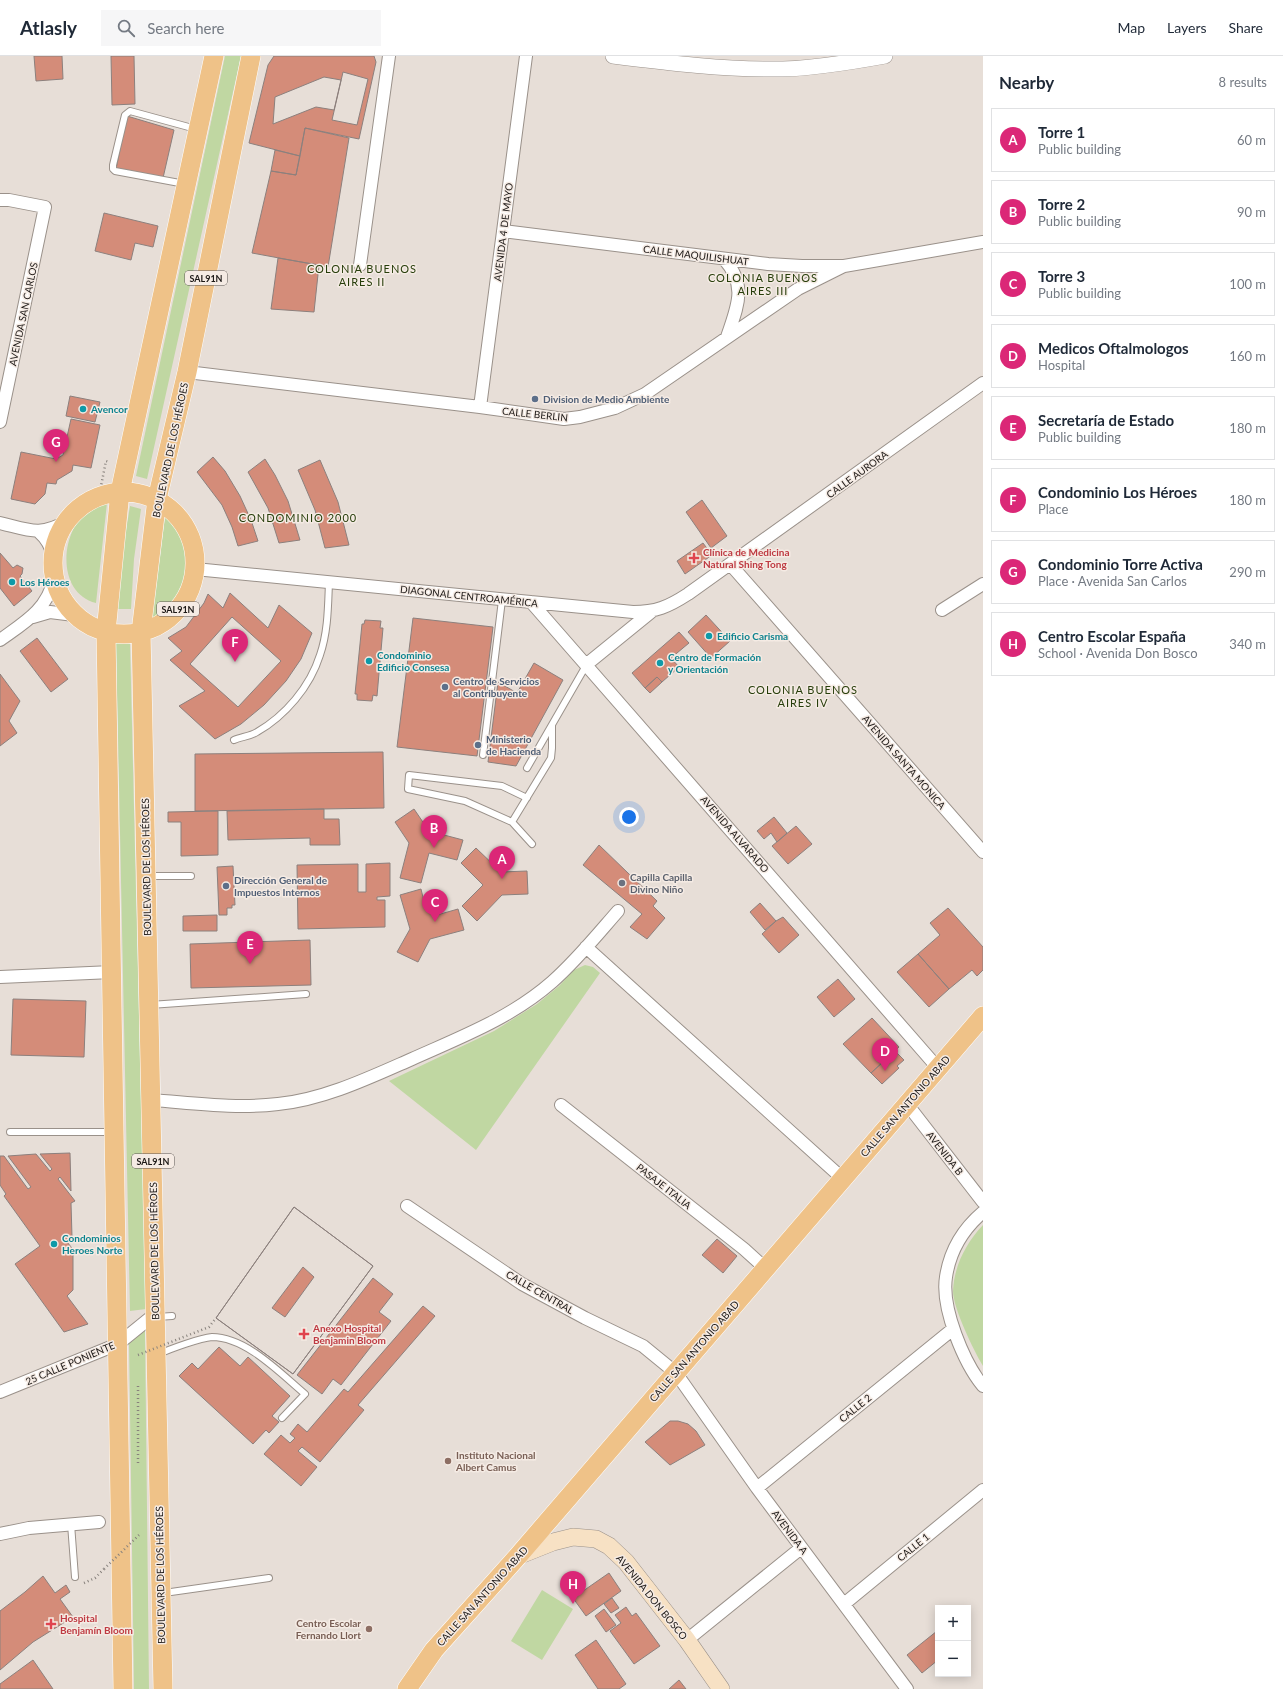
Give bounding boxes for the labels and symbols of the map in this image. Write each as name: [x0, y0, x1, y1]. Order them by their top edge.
street label: AVENIDA 4 DE MAYO: [491, 182, 515, 282]
street label: CALLE MAQUILISHUAT: [643, 243, 750, 267]
street label: AVENIDA SAN CARLOS: [6, 261, 40, 367]
district label: COLONIA BUENOS AIRES II: [307, 262, 417, 288]
road number: SAL91N: [185, 271, 227, 285]
district label: COLONIA BUENOS AIRES III: [708, 271, 818, 297]
street label: BOULEVARD DE LOS HÉROES: [150, 381, 190, 519]
place label: Division de Medio Ambiente: [543, 393, 670, 405]
marker: Division de Medio Ambiente: [530, 394, 540, 404]
place label: Avencor: [90, 403, 128, 415]
marker: Avencor: [78, 404, 88, 414]
street label: CALLE BERLIN: [501, 405, 569, 423]
pin: G: [43, 429, 69, 462]
street label: CALLE AURORA: [824, 448, 890, 500]
district label: CONDOMINIO 2000: [239, 511, 357, 524]
place label: Clínica de Medicina Natural Shing Tong: [703, 546, 790, 570]
marker: Clínica de Medicina Natural Shing Tong: [688, 552, 700, 564]
place label: Los Héroes: [20, 576, 70, 588]
marker: Los Héroes: [7, 577, 17, 587]
street label: DIAGONAL CENTROAMÉRICA: [400, 583, 539, 609]
road number: SAL91N: [157, 602, 199, 616]
pin: F: [222, 629, 248, 662]
place label: Edificio Carisma: [717, 630, 788, 642]
marker: Edificio Carisma: [704, 631, 714, 641]
place label: Condominio Edificio Consesa: [377, 649, 449, 673]
place label: Centro de Formación y Orientación: [668, 651, 762, 675]
marker: Condominio Edificio Consesa: [364, 656, 374, 666]
marker: Centro de Formación y Orientación: [655, 658, 665, 668]
place label: Centro de Servicios al Contribuyente: [453, 675, 540, 699]
marker: Centro de Servicios al Contribuyente: [440, 682, 450, 692]
district label: COLONIA BUENOS AIRES IV: [748, 683, 858, 709]
street label: AVENIDA SANTA MONICA: [860, 713, 948, 812]
place label: Ministerio de Hacienda: [486, 733, 541, 757]
marker: Ministerio de Hacienda: [473, 740, 483, 750]
street label: AVENIDA ALVARADO: [698, 793, 772, 875]
street label: BOULEVARD DE LOS HÉROES: [139, 798, 153, 936]
your location: [619, 807, 639, 827]
pin: B: [421, 815, 447, 848]
pin: A: [489, 846, 515, 879]
place label: Capilla Capilla Divino Niño: [630, 871, 692, 895]
place label: Dirección General de Impuestos Internos: [234, 874, 328, 898]
marker: Capilla Capilla Divino Niño: [617, 878, 627, 888]
marker: Dirección General de Impuestos Internos: [221, 881, 231, 891]
pin: C: [422, 889, 448, 922]
pin: E: [237, 931, 263, 964]
pin: D: [872, 1038, 898, 1071]
street label: CALLE SAN ANTONIO ABAD: [858, 1053, 952, 1159]
street label: AVENIDA B: [924, 1129, 966, 1177]
road number: SAL91N: [132, 1154, 174, 1168]
street label: PASAJE ITALIA: [634, 1161, 694, 1211]
street label: BOULEVARD DE LOS HÉROES: [147, 1182, 161, 1320]
place label: Condominios Heroes Norte: [62, 1232, 123, 1256]
marker: Condominios Heroes Norte: [49, 1239, 59, 1249]
street label: CALLE CENTRAL: [504, 1268, 576, 1316]
street label: CALLE SAN ANTONIO ABAD: [647, 1298, 741, 1404]
place label: Anexo Hospital Benjamin Bloom: [312, 1322, 386, 1346]
marker: Anexo Hospital Benjamin Bloom: [298, 1328, 310, 1340]
street label: 25 CALLE PONIENTE: [24, 1339, 117, 1387]
street label: CALLE 2: [837, 1391, 874, 1425]
place label: Instituto Nacional Albert Camus: [455, 1449, 536, 1473]
marker: Instituto Nacional Albert Camus: [443, 1456, 453, 1466]
street label: BOULEVARD DE LOS HÉROES: [153, 1506, 167, 1644]
street label: AVENIDA A: [770, 1508, 811, 1557]
street label: CALLE 1: [895, 1530, 932, 1564]
street label: CALLE SAN ANTONIO ABAD: [434, 1543, 530, 1648]
street label: AVENIDA DON BOSCO: [614, 1552, 690, 1642]
pin: H: [560, 1571, 586, 1604]
place label: Hospital Benjamín Bloom: [60, 1612, 133, 1636]
place label: Centro Escolar Fernando Llort: [296, 1617, 361, 1641]
marker: Hospital Benjamín Bloom: [45, 1618, 57, 1630]
marker: Centro Escolar Fernando Llort: [364, 1624, 374, 1634]

